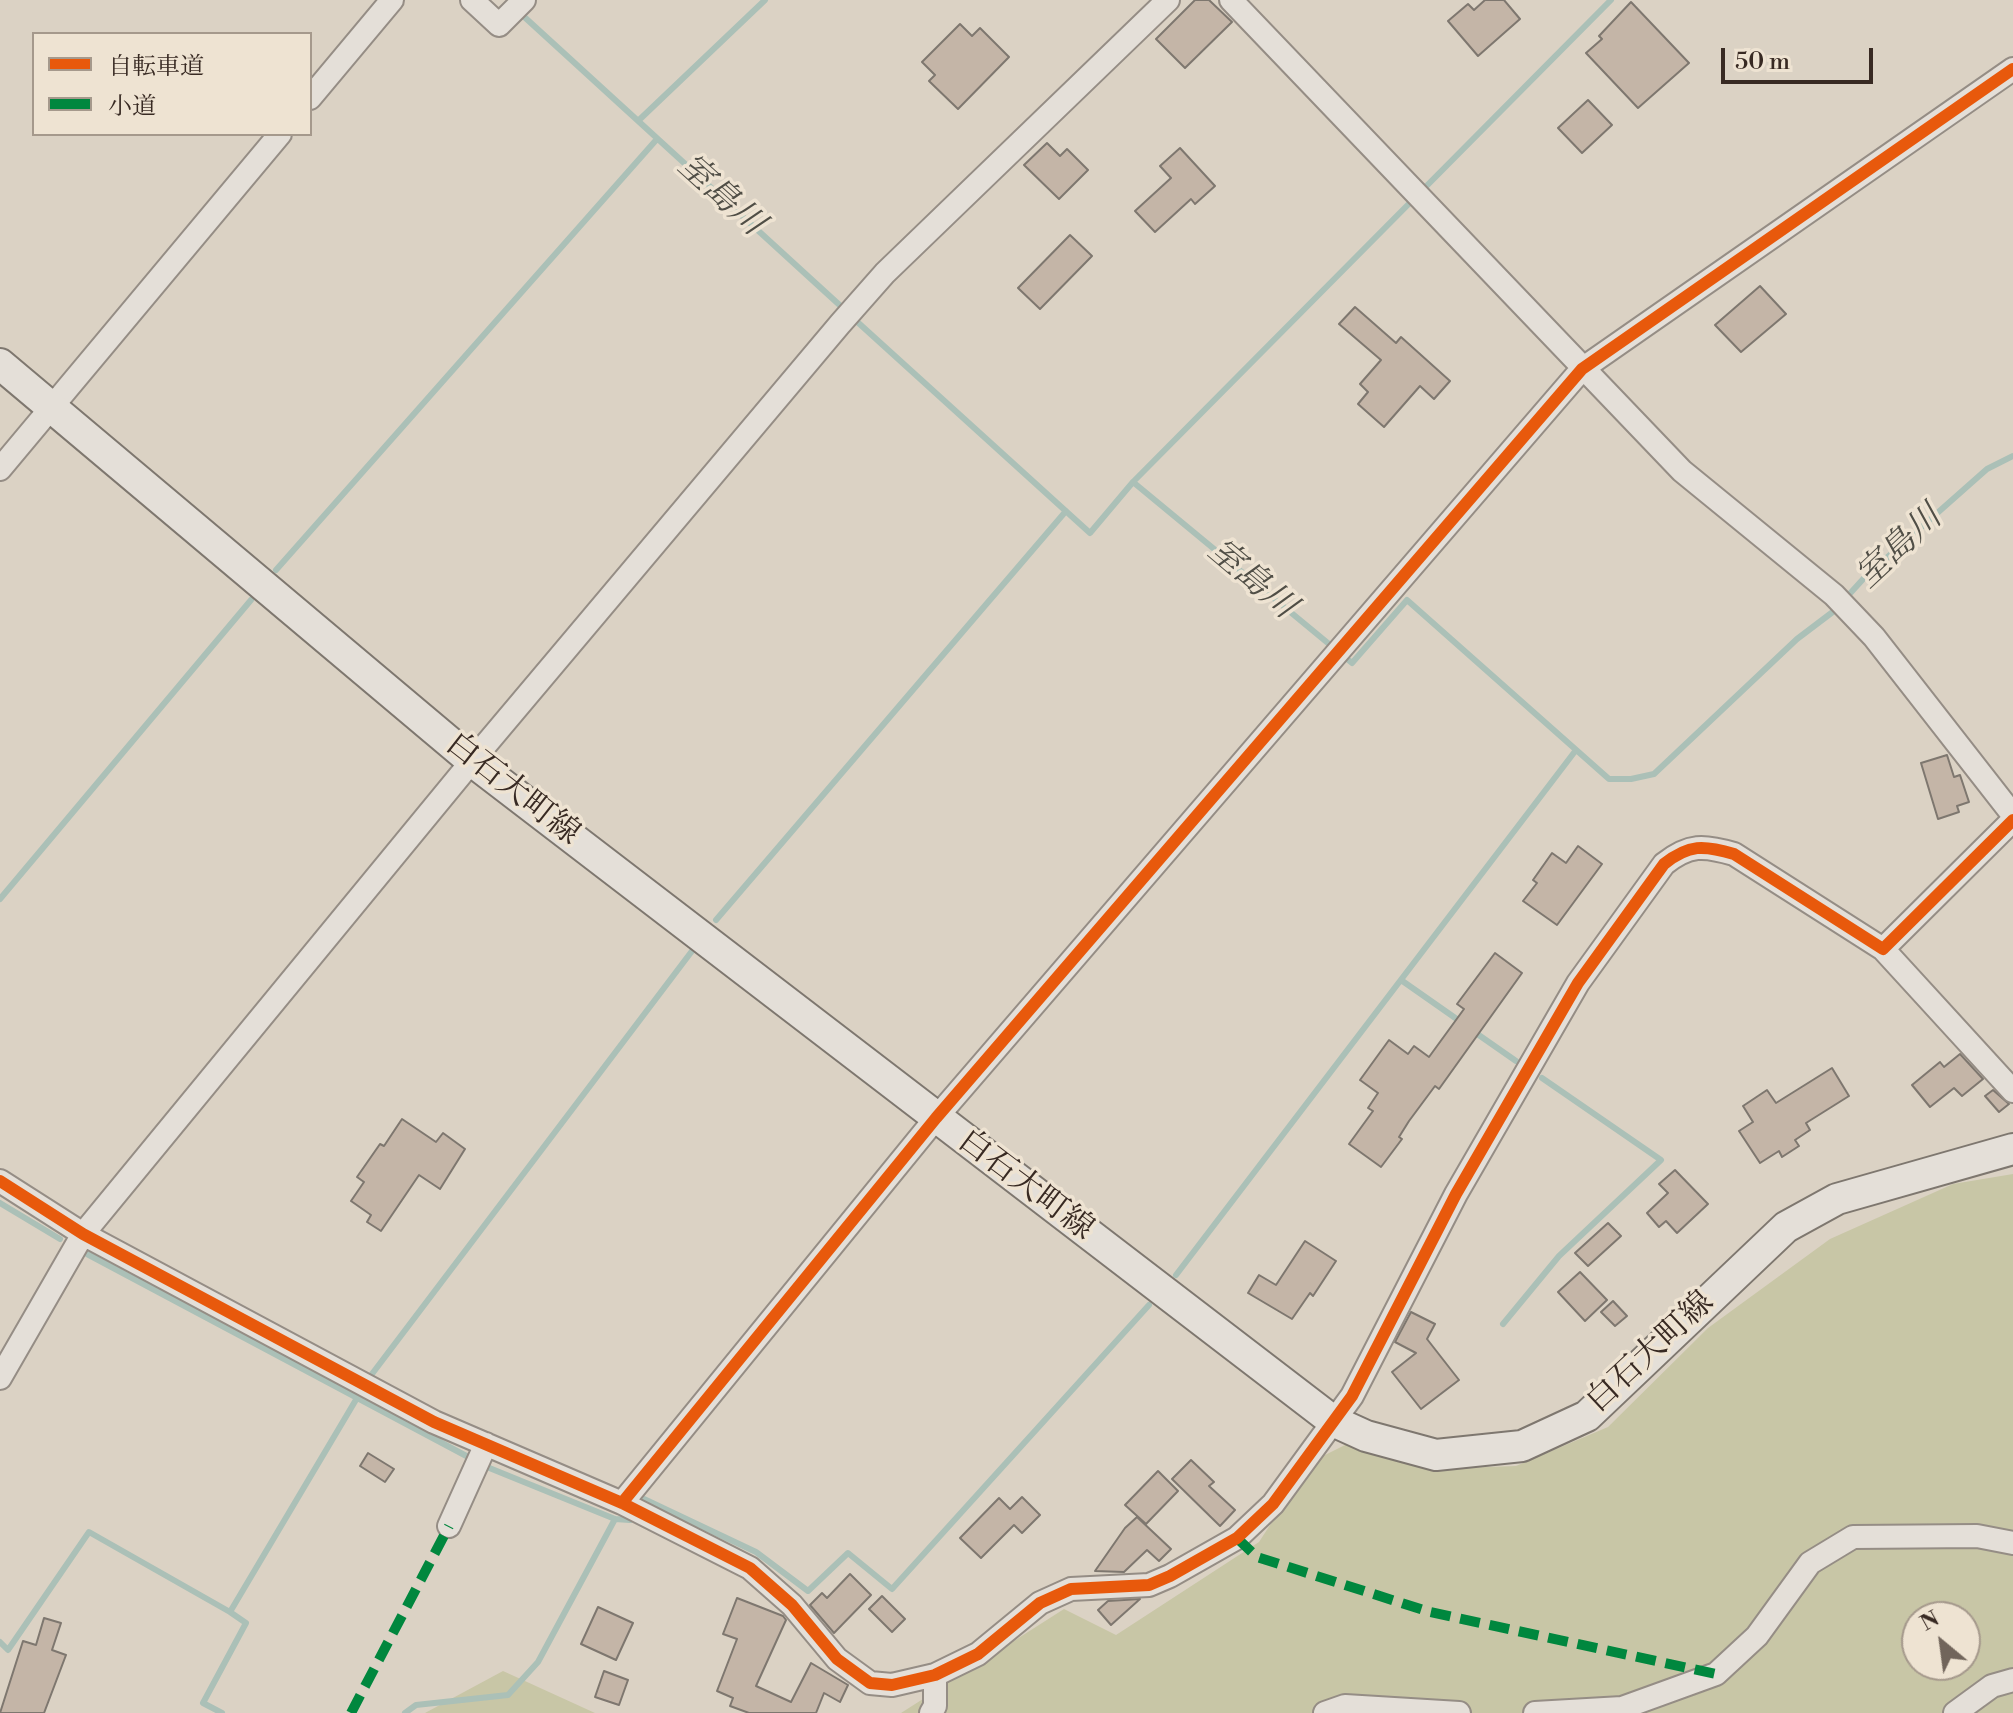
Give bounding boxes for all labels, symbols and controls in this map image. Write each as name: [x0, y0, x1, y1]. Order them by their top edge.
legend: [32, 32, 312, 136]
scale bar: [1725, 32, 1877, 82]
text: 50 m: [1735, 47, 1790, 77]
text: 自転車道: [108, 52, 204, 82]
text: 小道: [108, 92, 156, 122]
water label: 室島川: [668, 147, 772, 245]
water label: 室島川: [1849, 498, 1951, 598]
water label: 室島川: [1199, 532, 1303, 628]
street label: 白石大町線: [437, 726, 587, 854]
street label: 白石大町線: [950, 1123, 1100, 1249]
street label: 白石大町線: [1579, 1284, 1723, 1422]
north arrow: [1901, 1601, 1981, 1681]
text: N: [1916, 1605, 1944, 1637]

